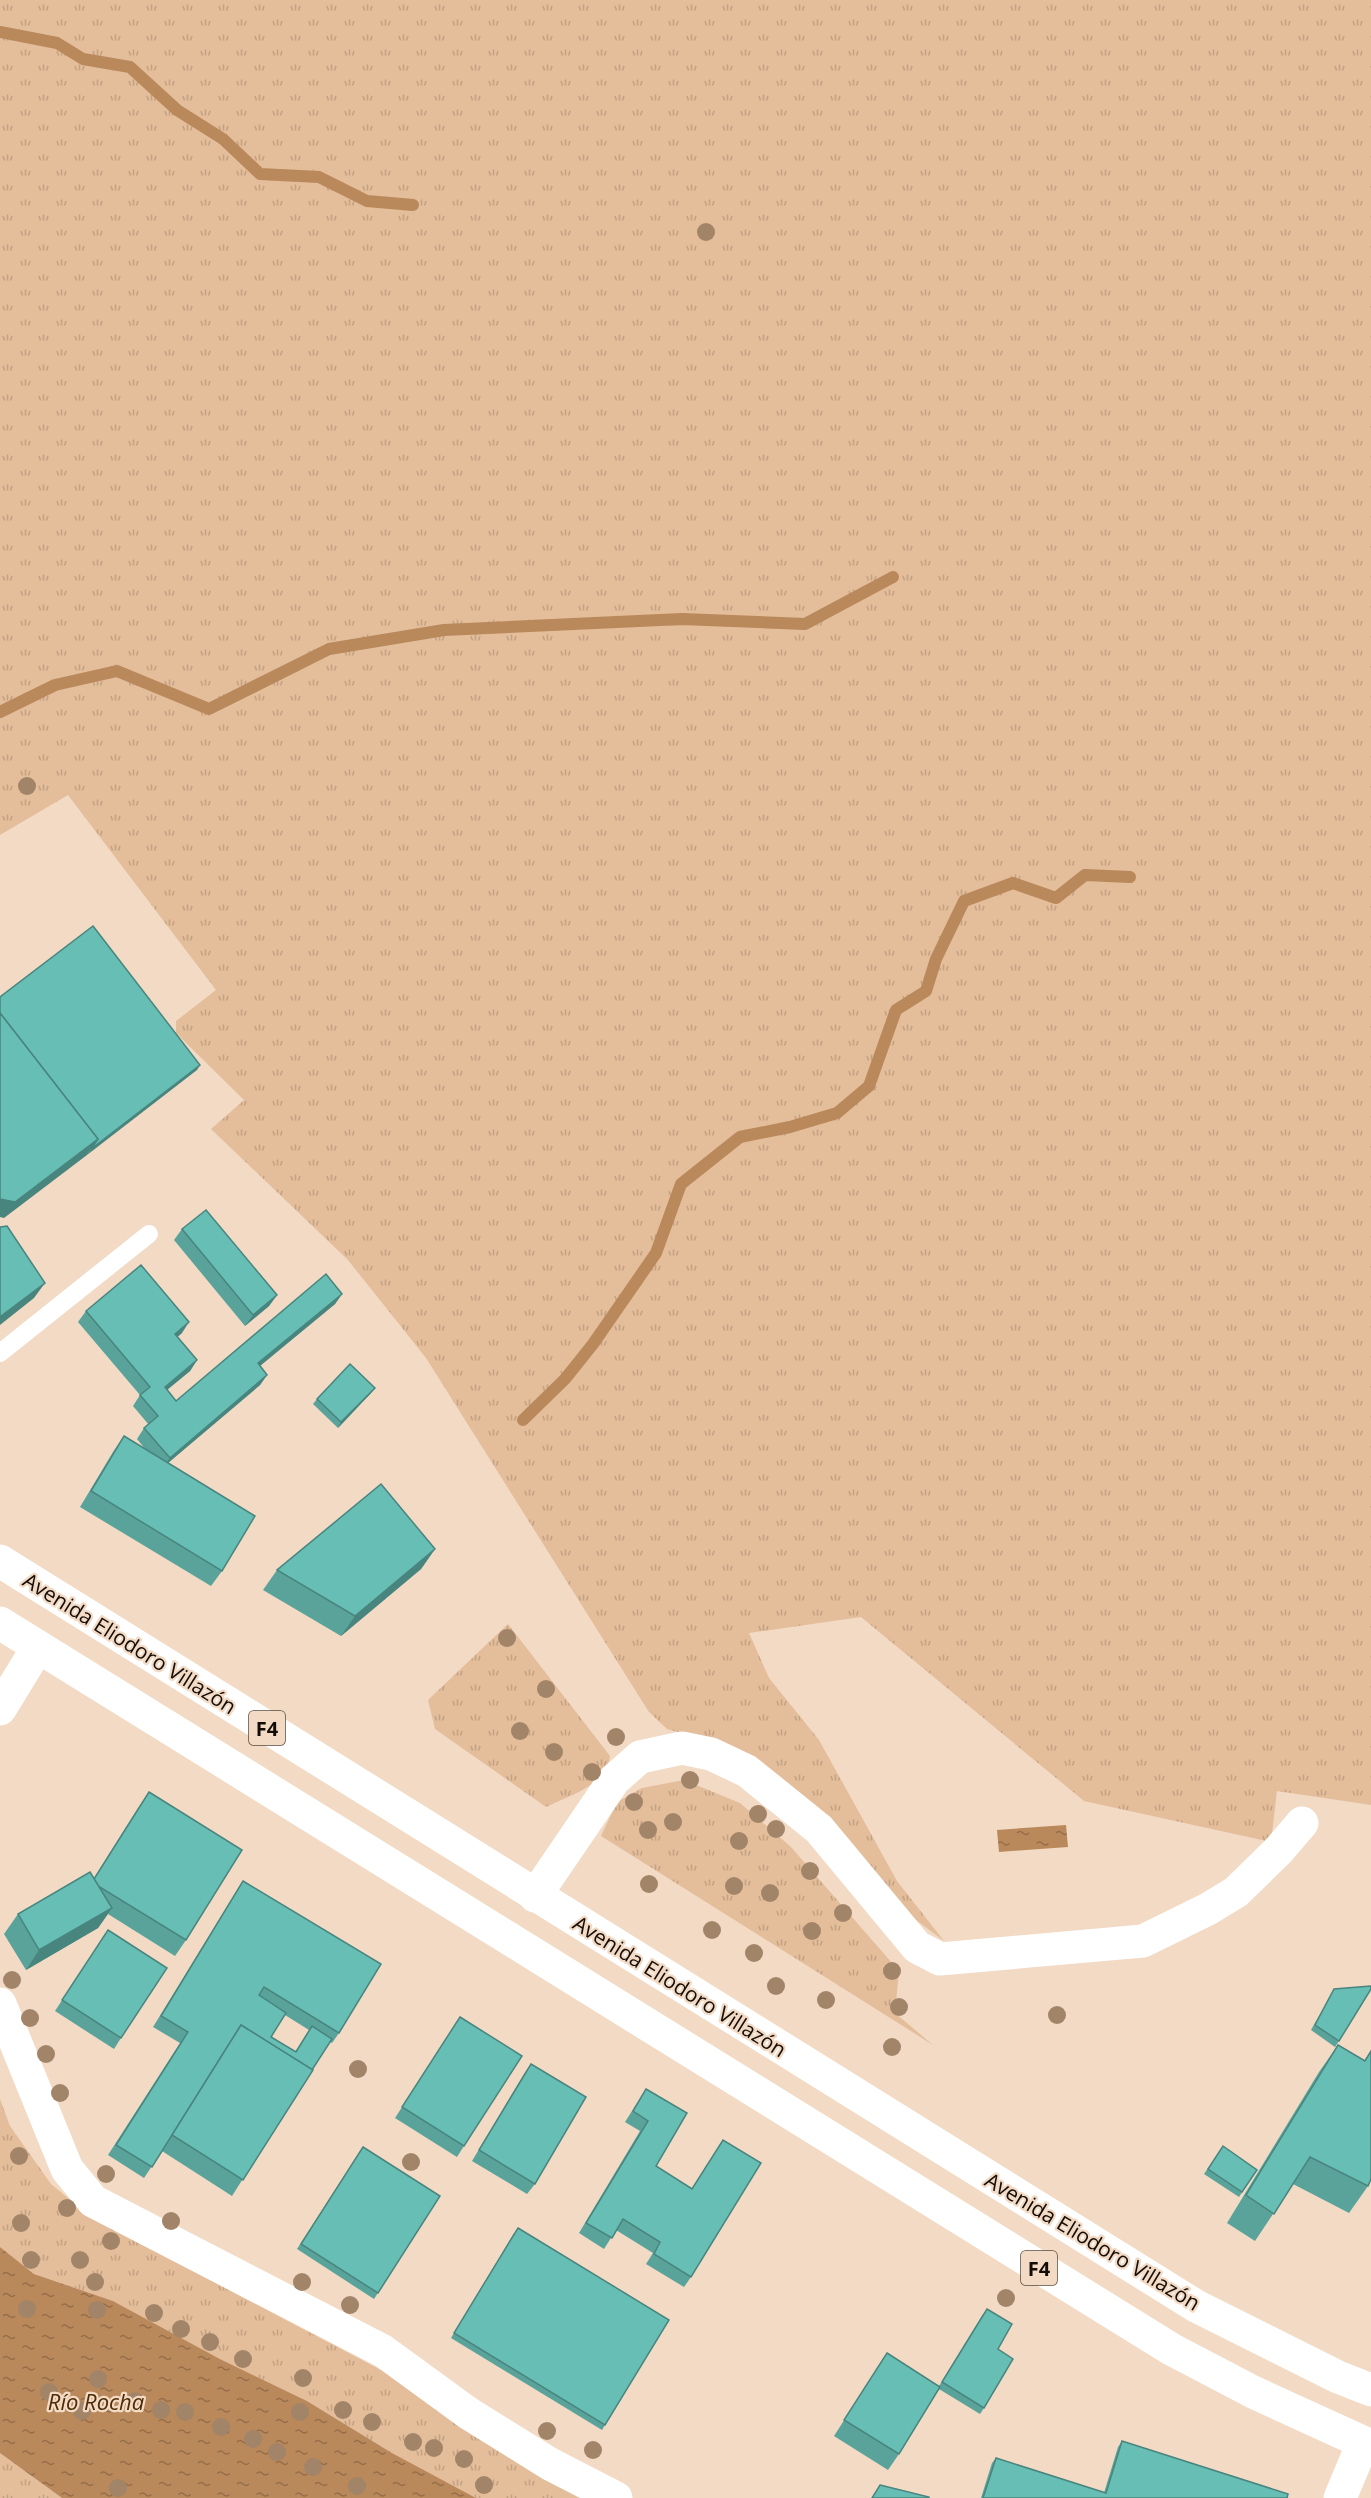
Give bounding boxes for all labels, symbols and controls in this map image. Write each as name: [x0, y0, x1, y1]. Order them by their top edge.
street label: Avenida Eliodoro Villazón: [18, 1566, 242, 1720]
road number: F4: [249, 1711, 285, 1745]
street label: Avenida Eliodoro Villazón: [568, 1909, 792, 2063]
street label: Avenida Eliodoro Villazón: [980, 2166, 1206, 2316]
road number: F4: [1021, 2251, 1057, 2285]
water label: Río Rocha: [48, 2386, 144, 2416]

